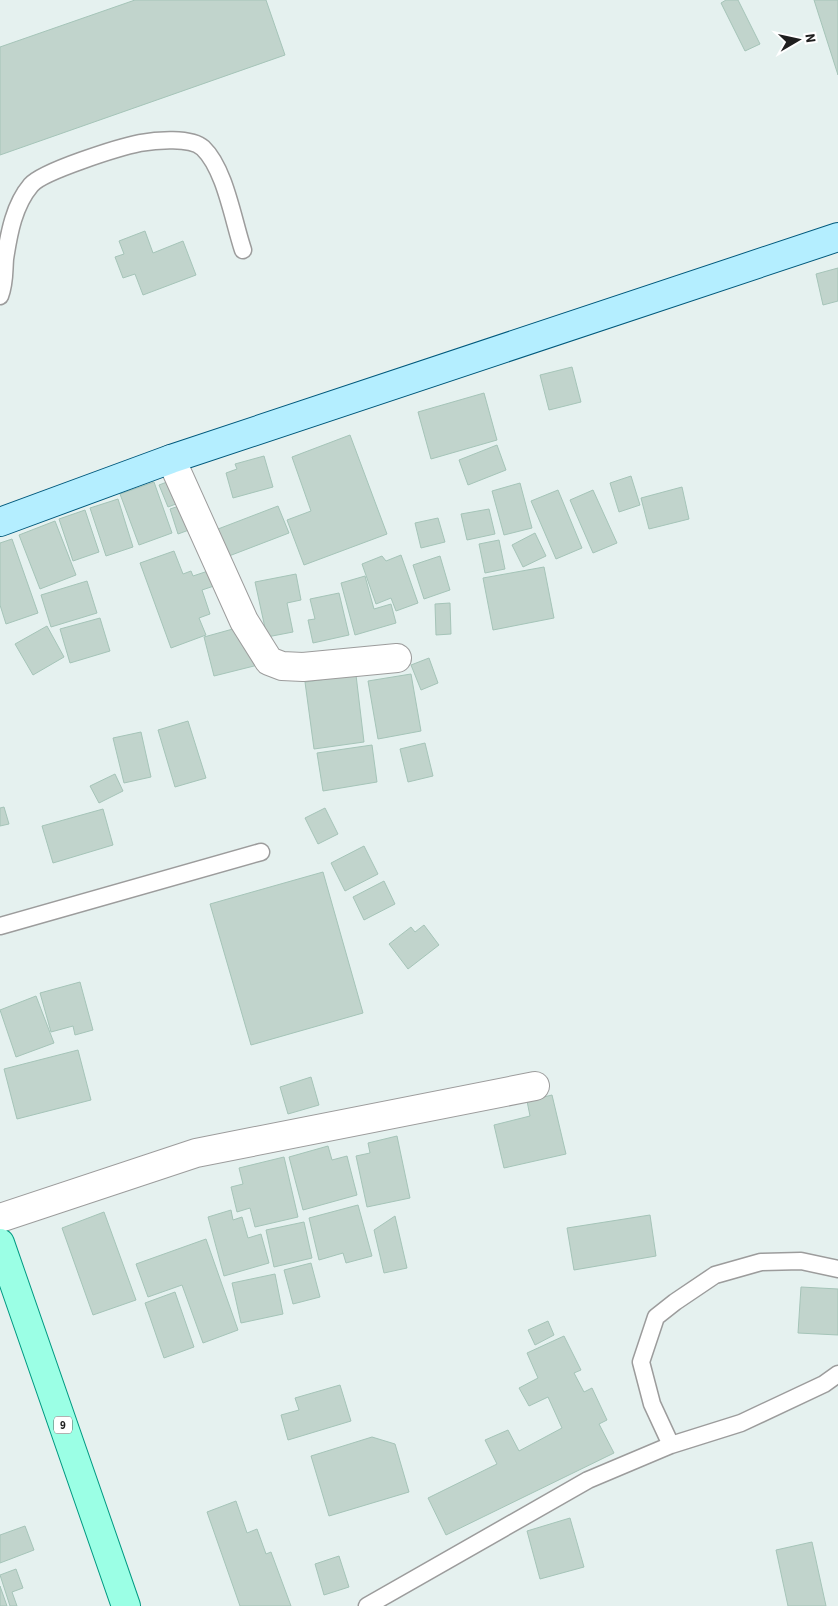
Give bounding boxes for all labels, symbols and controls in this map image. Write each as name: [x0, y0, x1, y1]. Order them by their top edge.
north arrow: [773, 15, 823, 65]
text: N: [799, 32, 820, 44]
road number: 9: [54, 1416, 72, 1434]

